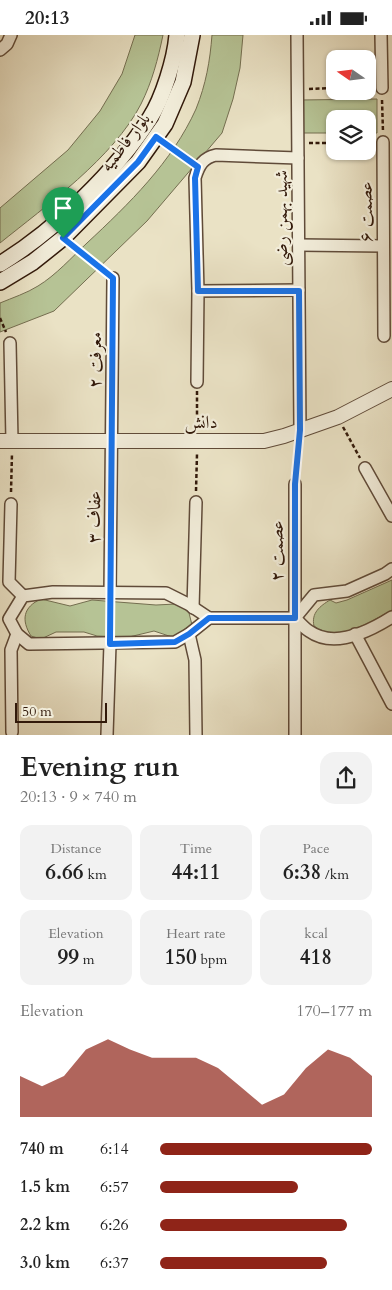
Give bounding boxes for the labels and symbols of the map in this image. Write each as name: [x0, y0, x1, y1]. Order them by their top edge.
north arrow: [326, 50, 376, 100]
street label: بلوار فاطمیه: [94, 107, 156, 177]
street label: شهید بهمن رضی: [269, 170, 294, 266]
street label: عصمت ۶: [354, 181, 379, 243]
pin: [42, 187, 84, 238]
street label: معرفت ۲: [83, 332, 108, 388]
street label: دانش: [184, 410, 218, 435]
street label: عفاف ۳: [82, 491, 107, 544]
street label: عصمت ۲: [265, 520, 290, 582]
scale bar: [15, 700, 108, 723]

